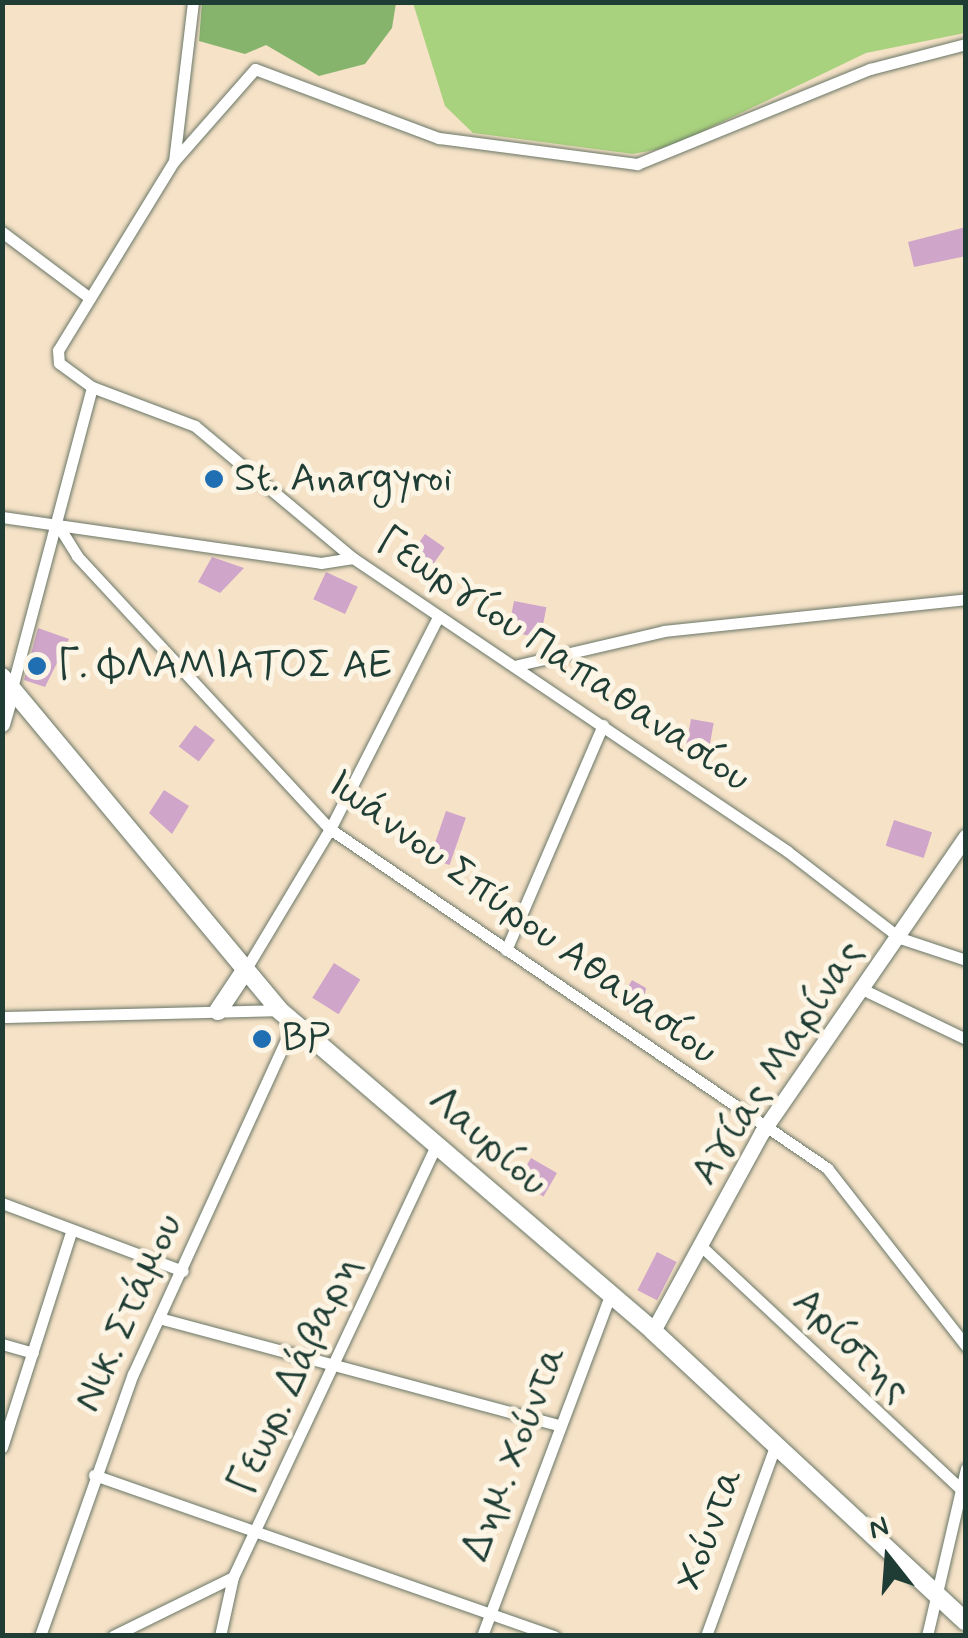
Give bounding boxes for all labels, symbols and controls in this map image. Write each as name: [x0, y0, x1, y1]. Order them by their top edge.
place label: St. Anargyroi: [234, 455, 452, 503]
marker: St. Anargyroi: [203, 468, 225, 490]
street label: Γεωργίου Παπαθανασίου: [367, 517, 759, 803]
place label: Γ. ΦΛΑΜΙΑΤΟΣ ΑΕ: [57, 642, 393, 690]
marker: Γ. ΦΛΑΜΙΑΤΟΣ ΑΕ: [26, 655, 48, 677]
street label: Ιωάννου Σπύρου Αθανασίου: [317, 760, 727, 1076]
street label: Αγίας Μαρίνας: [681, 932, 875, 1194]
place label: BP: [282, 1015, 330, 1063]
marker: BP: [251, 1028, 273, 1050]
street label: Λαυρίου: [417, 1077, 557, 1207]
street label: Νικ. Στάμου: [64, 1207, 194, 1419]
street label: Γεωρ. Δάβαρη: [219, 1248, 371, 1502]
street label: Αρίστης: [782, 1278, 920, 1414]
street label: Δημ. Χούντα: [452, 1339, 578, 1567]
street label: Χούντα: [666, 1461, 754, 1597]
north arrow: [838, 1508, 938, 1608]
text: N: [865, 1508, 893, 1549]

